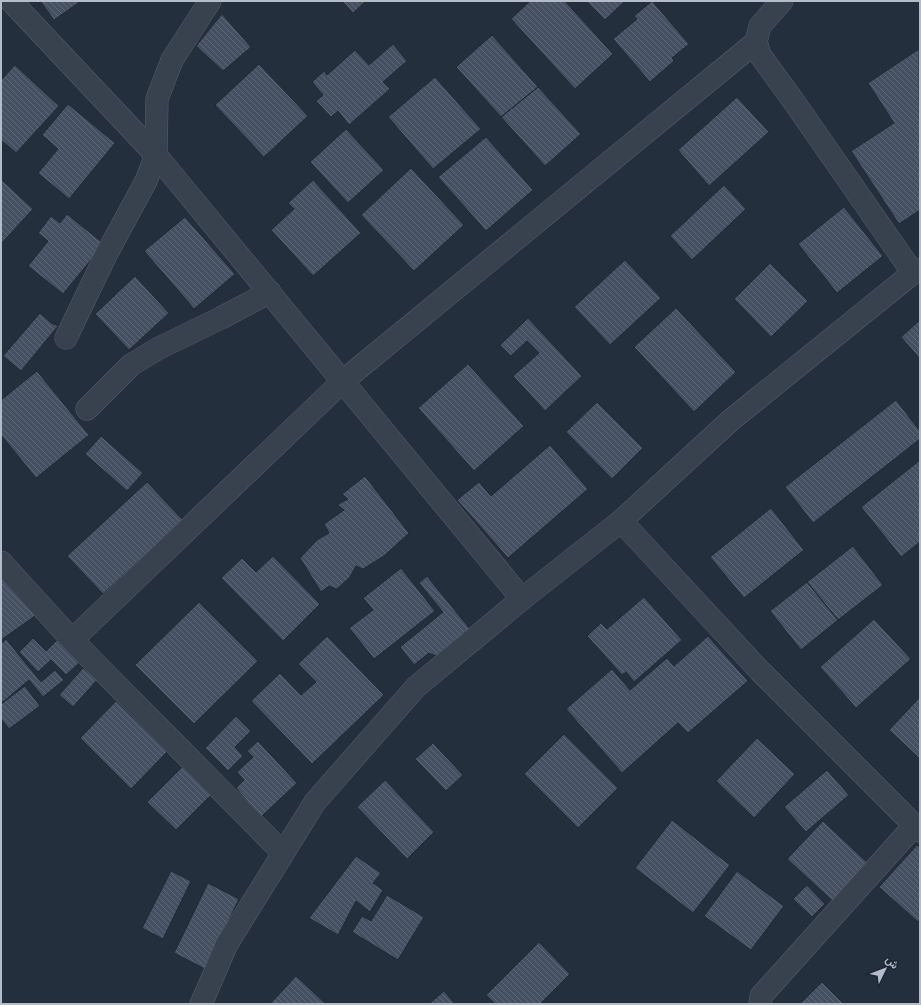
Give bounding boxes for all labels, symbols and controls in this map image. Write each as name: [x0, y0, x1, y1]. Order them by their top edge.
north arrow: [865, 949, 905, 989]
text: ش: [883, 953, 902, 972]

